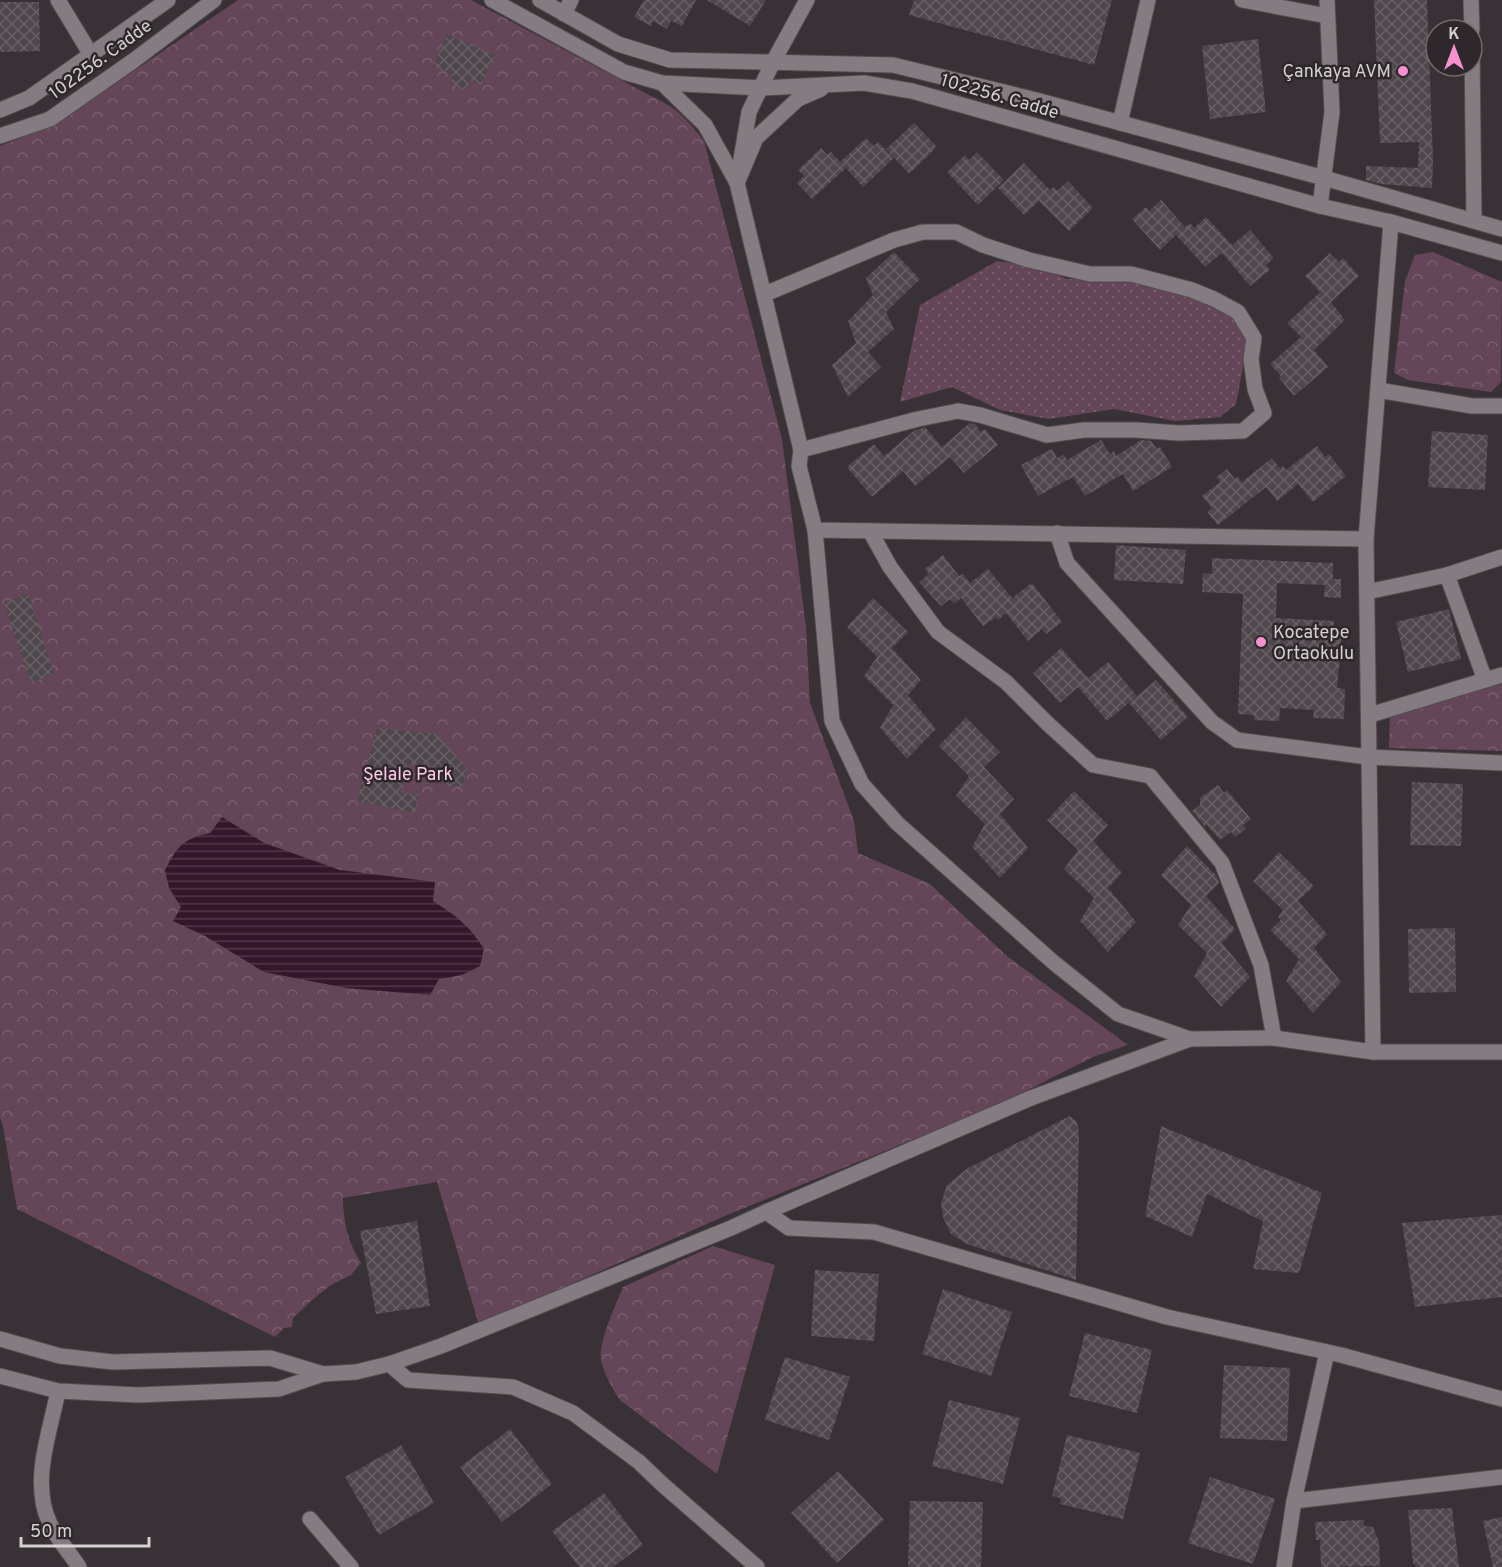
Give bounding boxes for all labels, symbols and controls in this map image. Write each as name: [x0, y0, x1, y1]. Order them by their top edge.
street label: 102256. Cadde: [45, 15, 157, 105]
north arrow: [1424, 18, 1484, 78]
text: K: [1448, 25, 1460, 45]
place label: Çankaya AVM: [1282, 61, 1391, 84]
marker: Çankaya AVM: [1396, 64, 1410, 78]
street label: 102256. Cadde: [938, 70, 1061, 125]
place label: Kocatepe Ortaokulu: [1273, 622, 1354, 666]
marker: Kocatepe Ortaokulu: [1254, 635, 1268, 649]
park label: Şelale Park: [363, 764, 453, 787]
scale bar: [21, 1510, 148, 1548]
text: 50 m: [30, 1521, 72, 1544]

